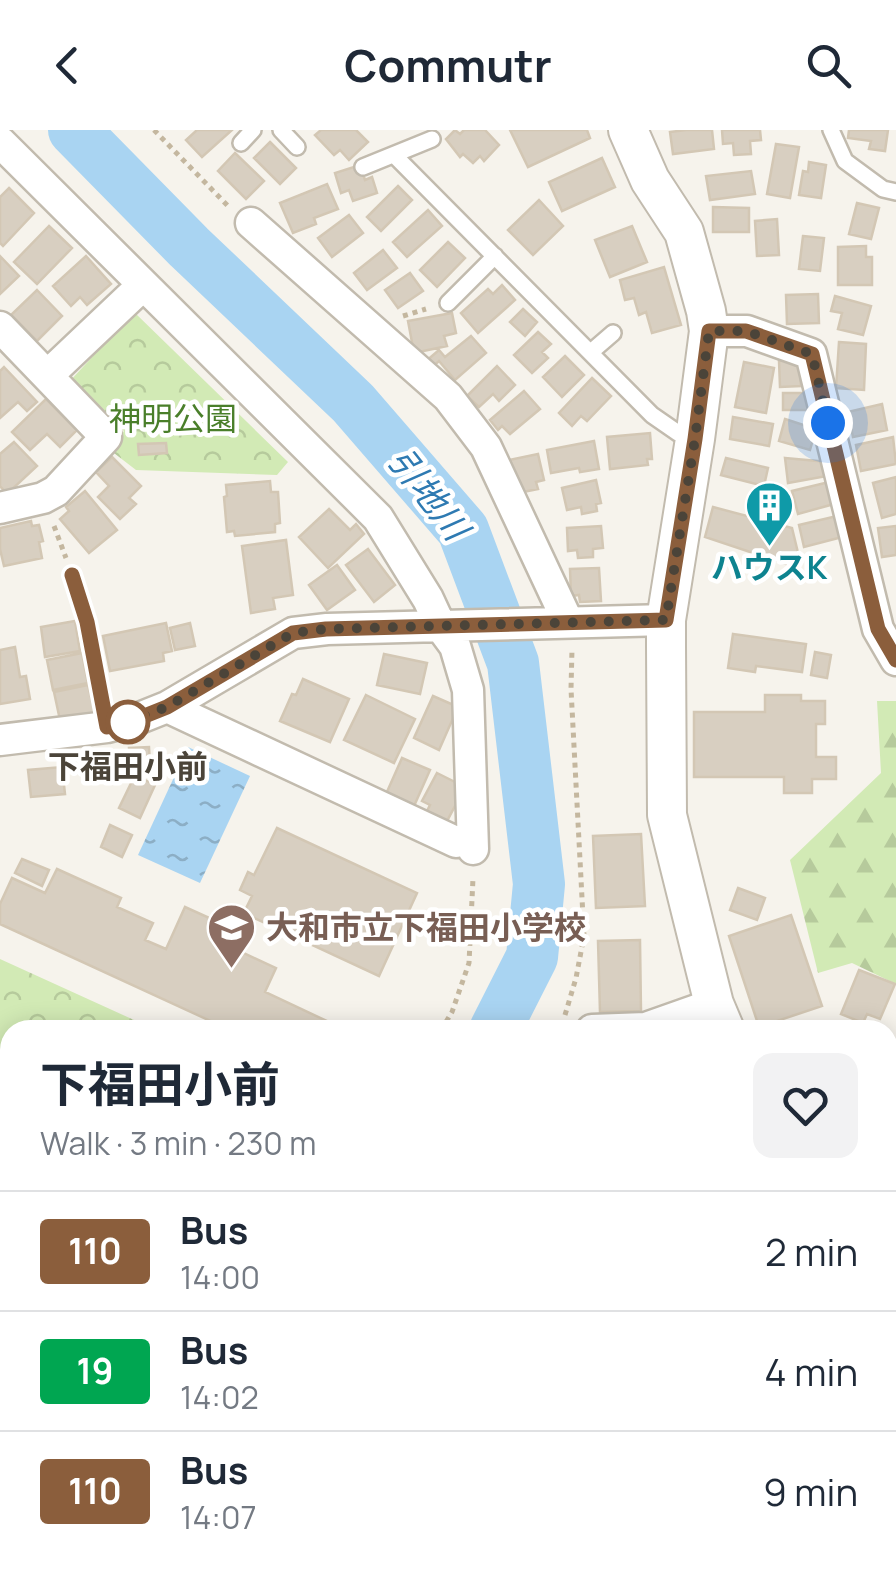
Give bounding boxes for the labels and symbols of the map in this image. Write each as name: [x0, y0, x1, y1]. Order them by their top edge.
park label: 神明公園: [109, 396, 237, 440]
your location: [803, 398, 853, 448]
water label: 引地川: [378, 437, 482, 553]
building icon: ハウスK: [743, 480, 795, 548]
place label: ハウスK: [711, 545, 828, 589]
marker: 下福田小前: [107, 701, 149, 743]
place label: 下福田小前: [48, 744, 208, 788]
school or university icon: 大和市立下福田小学校: [205, 902, 257, 970]
place label: 大和市立下福田小学校: [266, 905, 586, 949]

